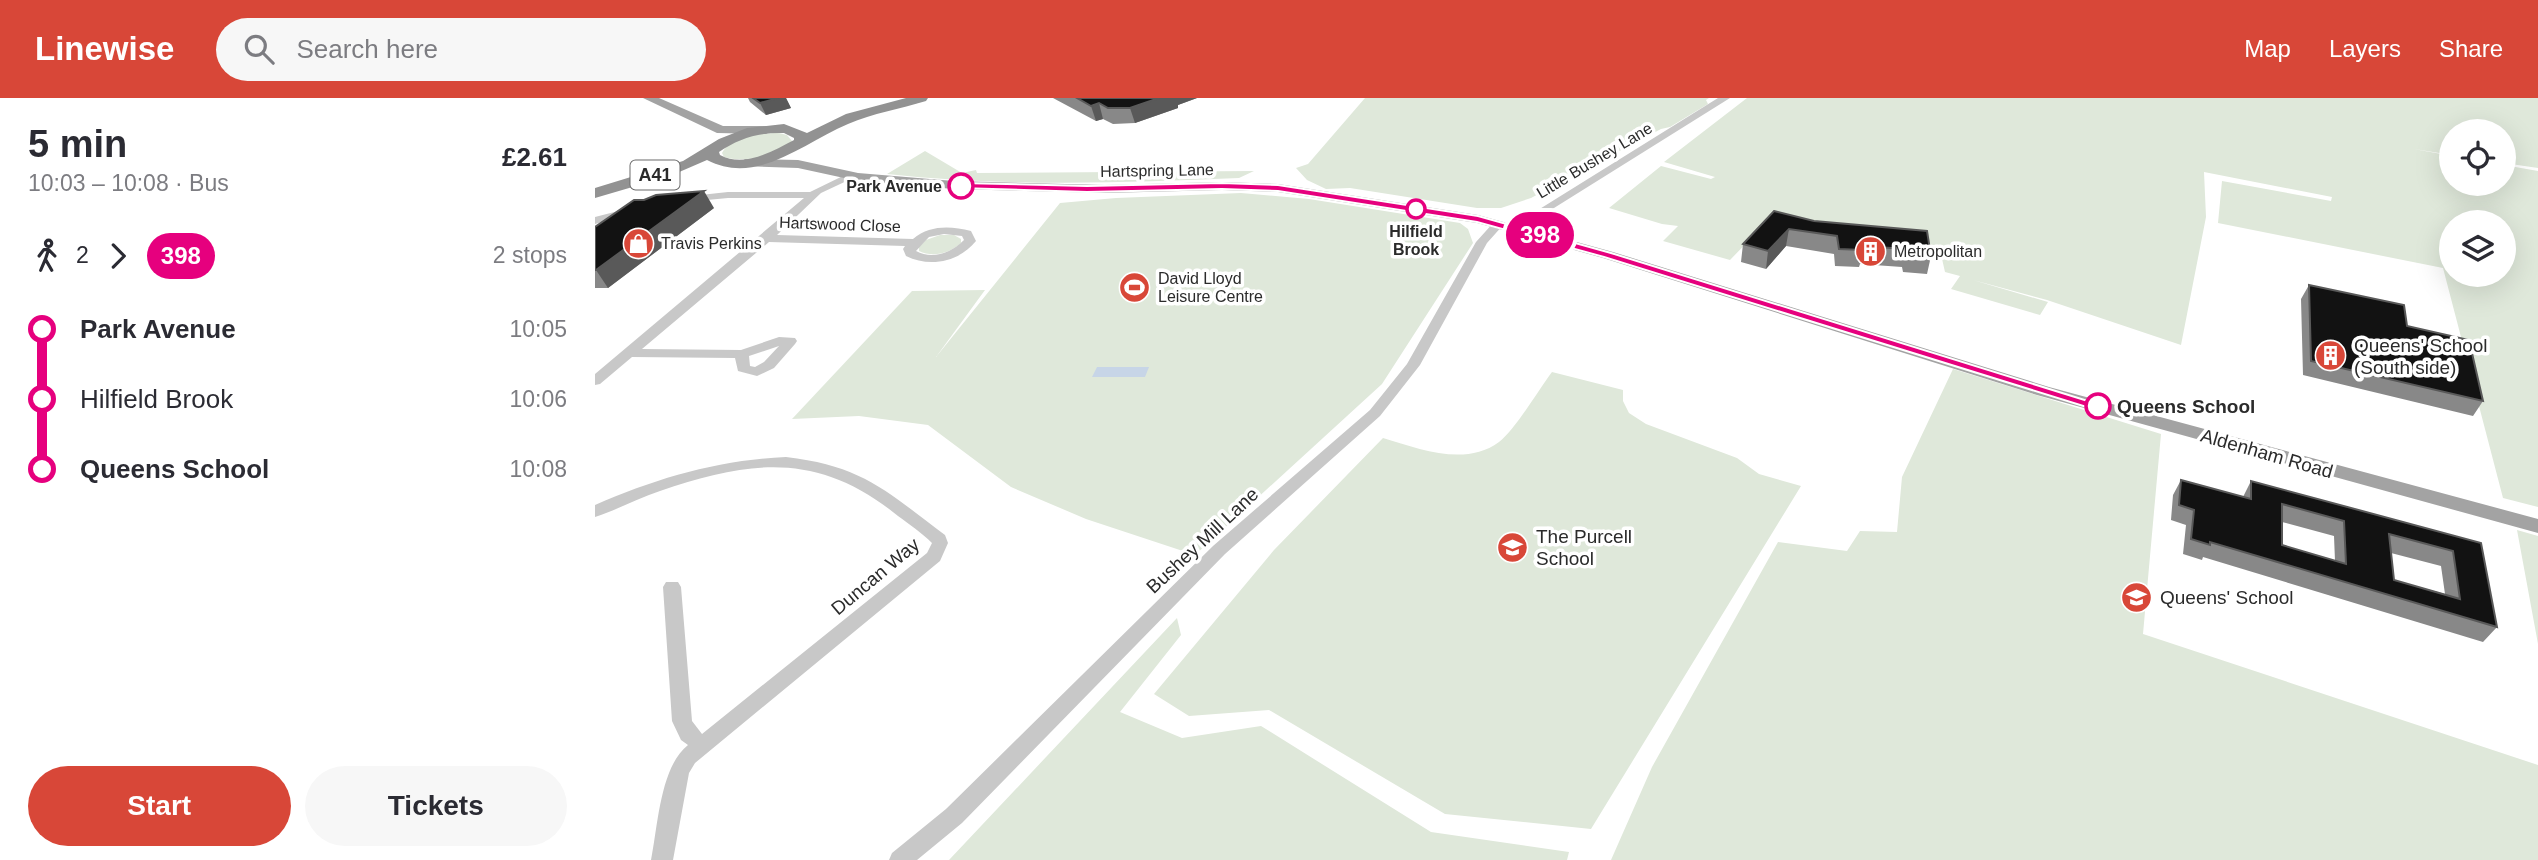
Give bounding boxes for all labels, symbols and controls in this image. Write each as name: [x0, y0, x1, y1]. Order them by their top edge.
search box: [216, 18, 706, 81]
text: Linewise: [35, 30, 174, 67]
icon: search: [240, 30, 278, 68]
text: Search here: [296, 34, 438, 64]
text: Map: [2244, 35, 2291, 62]
text: Layers: [2329, 35, 2401, 62]
text: Share: [2439, 35, 2503, 62]
street label: Little Bushey Lane: [1533, 119, 1655, 202]
map controls: [2439, 119, 2516, 287]
button: locate: [2439, 119, 2516, 196]
text: 5 min: [28, 123, 127, 165]
text: £2.61: [502, 142, 567, 172]
road number: A41: [631, 160, 679, 190]
street label: Hartspring Lane: [1100, 161, 1214, 180]
text: 10:03 – 10:08 · Bus: [28, 170, 229, 196]
marker: Park Avenue: [948, 173, 974, 199]
place label: Park Avenue: [846, 178, 942, 195]
marker: Hilfield Brook: [1406, 199, 1426, 219]
button: layers: [2439, 210, 2516, 287]
line badge: 398: [1500, 212, 1580, 258]
street label: Hartswood Close: [779, 214, 901, 235]
text: 398: [1520, 221, 1560, 248]
place label: Hilfield Brook: [1389, 223, 1443, 258]
shop icon: Travis Perkins: [621, 226, 655, 260]
building icon: Metropolitan: [1854, 234, 1888, 268]
place label: Travis Perkins: [661, 235, 762, 252]
icon: walk: [28, 237, 66, 275]
icon: forward: [99, 237, 137, 275]
text: 2: [76, 242, 89, 268]
text: 398: [161, 242, 201, 269]
text: 2 stops: [493, 242, 567, 268]
place label: Metropolitan: [1894, 243, 1982, 260]
sports icon: David Lloyd Leisure Centre: [1118, 270, 1152, 304]
place label: David Lloyd Leisure Centre: [1158, 270, 1263, 305]
text: Park Avenue: [80, 314, 236, 344]
text: 10:05: [509, 316, 567, 342]
place label: Queens' School (South side): [2354, 335, 2488, 378]
building icon: Queens' School (South side): [2314, 339, 2348, 373]
text: Hilfield Brook: [80, 384, 233, 414]
text: 10:06: [509, 386, 567, 412]
marker: Queens School: [2085, 393, 2111, 419]
place label: Queens School: [2117, 396, 2255, 417]
street label: Aldenham Road: [2198, 425, 2335, 482]
text: Queens School: [80, 454, 269, 484]
text: 10:08: [509, 456, 567, 482]
street label: Bushey Mill Lane: [1142, 483, 1262, 597]
place label: The Purcell School: [1536, 526, 1632, 569]
school or university icon: The Purcell School: [1496, 530, 1530, 564]
street label: Duncan Way: [827, 533, 924, 619]
school or university icon: Queens' School: [2120, 580, 2154, 614]
place label: Queens' School: [2160, 587, 2294, 608]
button: Start: [28, 766, 291, 846]
button: Tickets: [305, 766, 567, 846]

